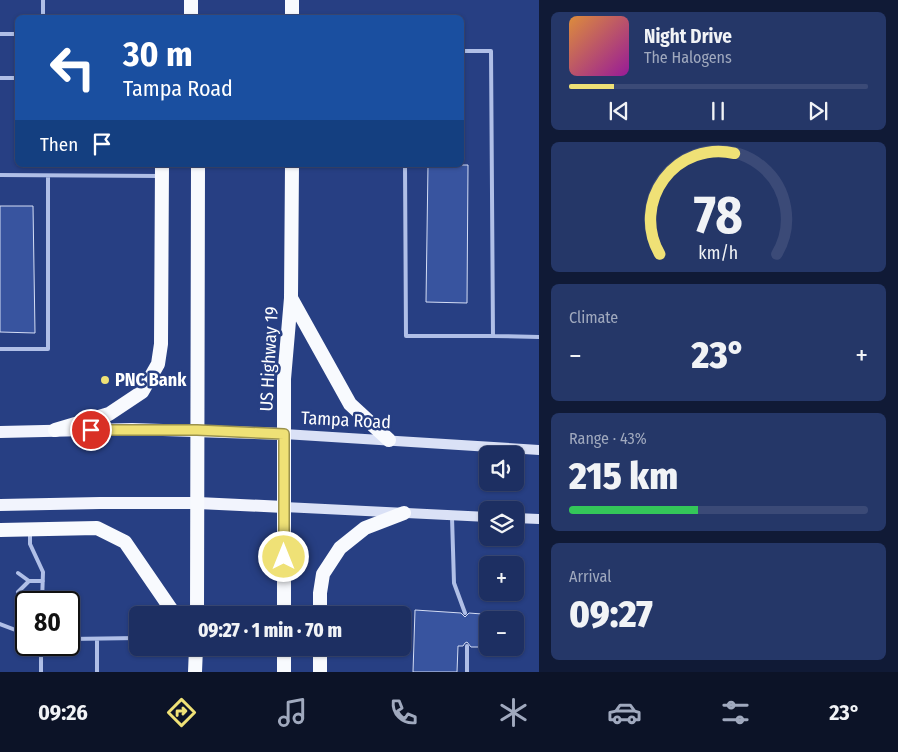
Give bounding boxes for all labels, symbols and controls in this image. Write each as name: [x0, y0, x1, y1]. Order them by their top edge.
text: Night Drive: [644, 25, 732, 48]
text: 30 m: [123, 33, 193, 75]
icon: left: [40, 35, 105, 100]
text: The Halogens: [644, 48, 732, 67]
text: Tampa Road: [123, 75, 233, 102]
icon: previous: [605, 97, 633, 125]
icon: pause: [704, 97, 732, 125]
icon: next: [804, 97, 832, 125]
icon: arrive: [88, 130, 116, 158]
text: Then: [40, 133, 78, 156]
text: 78: [694, 184, 743, 247]
text: km/h: [699, 242, 738, 264]
street label: US Highway 19: [255, 306, 283, 412]
text: Climate: [569, 308, 618, 327]
text: 23°: [692, 332, 745, 378]
text: −: [569, 339, 582, 372]
text: +: [855, 339, 868, 372]
place label: PNC Bank: [115, 369, 187, 391]
marker: PNC Bank: [99, 374, 111, 386]
street label: Tampa Road: [301, 407, 391, 433]
pin: [70, 409, 112, 451]
icon: arrive: [77, 416, 105, 444]
text: Range · 43%: [569, 429, 647, 448]
map controls: [479, 446, 524, 656]
button: sound: [479, 446, 524, 491]
text: 215 km: [569, 453, 678, 499]
button: layers: [479, 501, 524, 546]
position arrow: [257, 530, 309, 582]
button: +: [479, 556, 524, 601]
text: Arrival: [569, 567, 611, 586]
speed limit sign: 80: [15, 591, 80, 656]
text: 09:27: [569, 591, 653, 637]
button: −: [479, 611, 524, 656]
text: 09:27 · 1 min · 70 m: [198, 619, 342, 642]
icon: directions: [164, 695, 199, 730]
icon: music: [275, 695, 310, 730]
icon: phone: [386, 695, 421, 730]
icon: climate: [496, 695, 531, 730]
icon: car: [607, 695, 642, 730]
icon: filters: [718, 695, 753, 730]
text: 09:26: [38, 699, 88, 726]
text: 23°: [829, 699, 860, 726]

